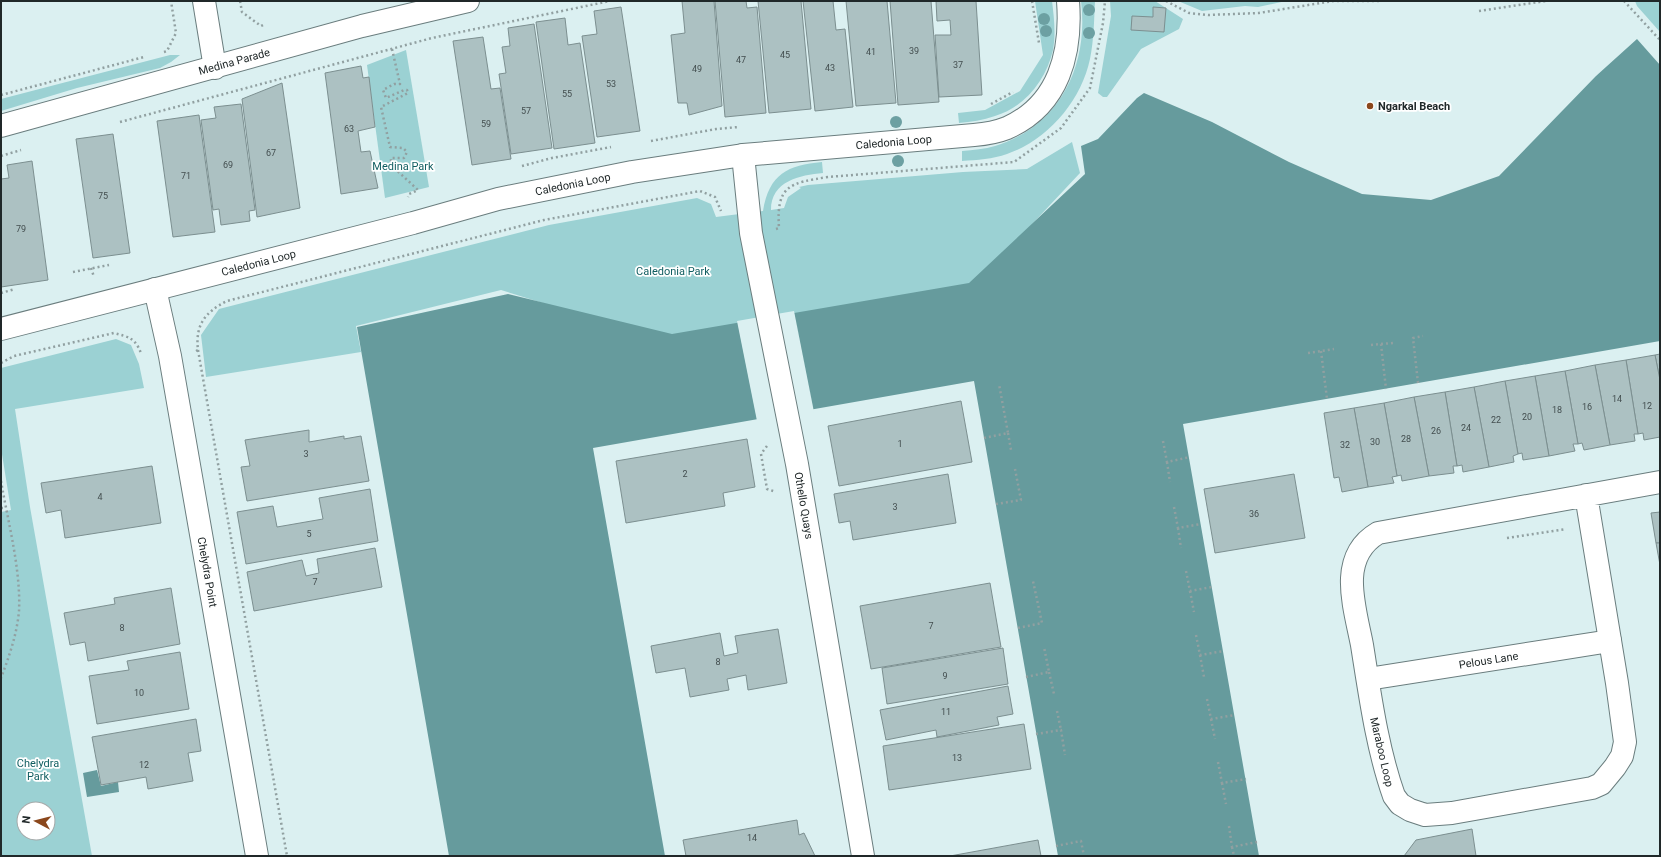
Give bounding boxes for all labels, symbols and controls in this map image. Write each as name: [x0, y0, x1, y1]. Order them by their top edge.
street label: Medina Parade: [197, 46, 272, 78]
house number: 39: [909, 46, 919, 56]
house number: 41: [866, 47, 876, 57]
house number: 45: [780, 50, 790, 60]
house number: 47: [736, 55, 746, 65]
house number: 37: [953, 60, 963, 70]
house number: 43: [825, 63, 835, 73]
house number: 49: [692, 64, 702, 74]
house number: 53: [606, 79, 616, 89]
house number: 55: [562, 89, 572, 99]
place label: Ngarkal Beach: [1378, 100, 1450, 113]
marker: Ngarkal Beach: [1365, 101, 1375, 111]
house number: 57: [521, 106, 531, 116]
house number: 59: [481, 119, 491, 129]
house number: 63: [344, 124, 354, 134]
street label: Caledonia Loop: [855, 133, 932, 152]
house number: 67: [266, 148, 276, 158]
house number: 69: [223, 160, 233, 170]
park label: Medina Park: [372, 160, 434, 173]
house number: 71: [181, 171, 191, 181]
street label: Caledonia Loop: [534, 171, 612, 198]
house number: 75: [98, 191, 108, 201]
house number: 79: [16, 224, 26, 234]
street label: Caledonia Loop: [220, 247, 297, 279]
park label: Caledonia Park: [636, 265, 710, 278]
house number: 14: [1612, 394, 1622, 404]
house number: 12: [1642, 401, 1652, 411]
house number: 16: [1582, 402, 1592, 412]
house number: 18: [1552, 405, 1562, 415]
house number: 20: [1522, 412, 1532, 422]
house number: 22: [1491, 415, 1501, 425]
house number: 24: [1461, 423, 1471, 433]
house number: 26: [1431, 426, 1441, 436]
house number: 28: [1401, 434, 1411, 444]
house number: 30: [1370, 437, 1380, 447]
house number: 1: [897, 439, 903, 449]
house number: 32: [1340, 440, 1350, 450]
house number: 3: [303, 449, 309, 459]
house number: 2: [682, 469, 688, 479]
street label: Othello Quays: [791, 471, 816, 540]
house number: 4: [97, 492, 103, 502]
house number: 3: [892, 502, 898, 512]
house number: 36: [1249, 509, 1259, 519]
house number: 5: [306, 529, 312, 539]
street label: Chelydra Point: [195, 536, 220, 609]
house number: 7: [312, 577, 318, 587]
house number: 7: [928, 621, 934, 631]
house number: 8: [119, 623, 125, 633]
street label: Pelous Lane: [1458, 649, 1519, 672]
house number: 8: [715, 657, 721, 667]
house number: 9: [942, 671, 948, 681]
house number: 10: [134, 688, 144, 698]
house number: 11: [941, 707, 951, 717]
street label: Maraboo Loop: [1367, 716, 1396, 788]
house number: 13: [952, 753, 962, 763]
park label: Chelydra Park: [17, 757, 59, 783]
house number: 12: [139, 760, 149, 770]
north arrow: [16, 801, 56, 841]
text: N: [20, 815, 34, 824]
house number: 14: [747, 833, 757, 843]

